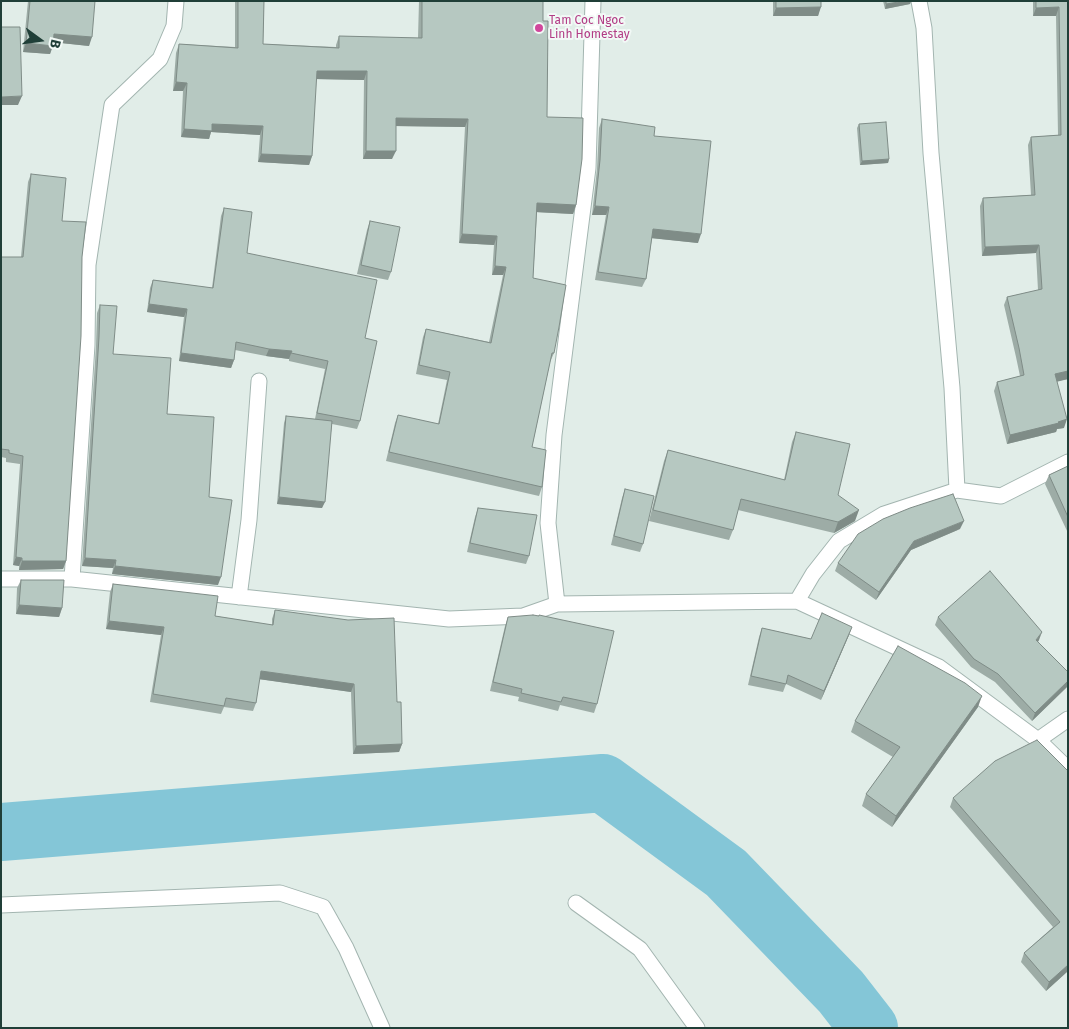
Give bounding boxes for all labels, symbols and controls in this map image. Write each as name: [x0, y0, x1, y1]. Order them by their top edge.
place label: Tam Coc Ngoc Linh Homestay: [549, 14, 630, 42]
north arrow: [15, 15, 65, 65]
marker: Tam Coc Ngoc Linh Homestay: [533, 22, 545, 34]
text: B: [46, 37, 64, 50]

